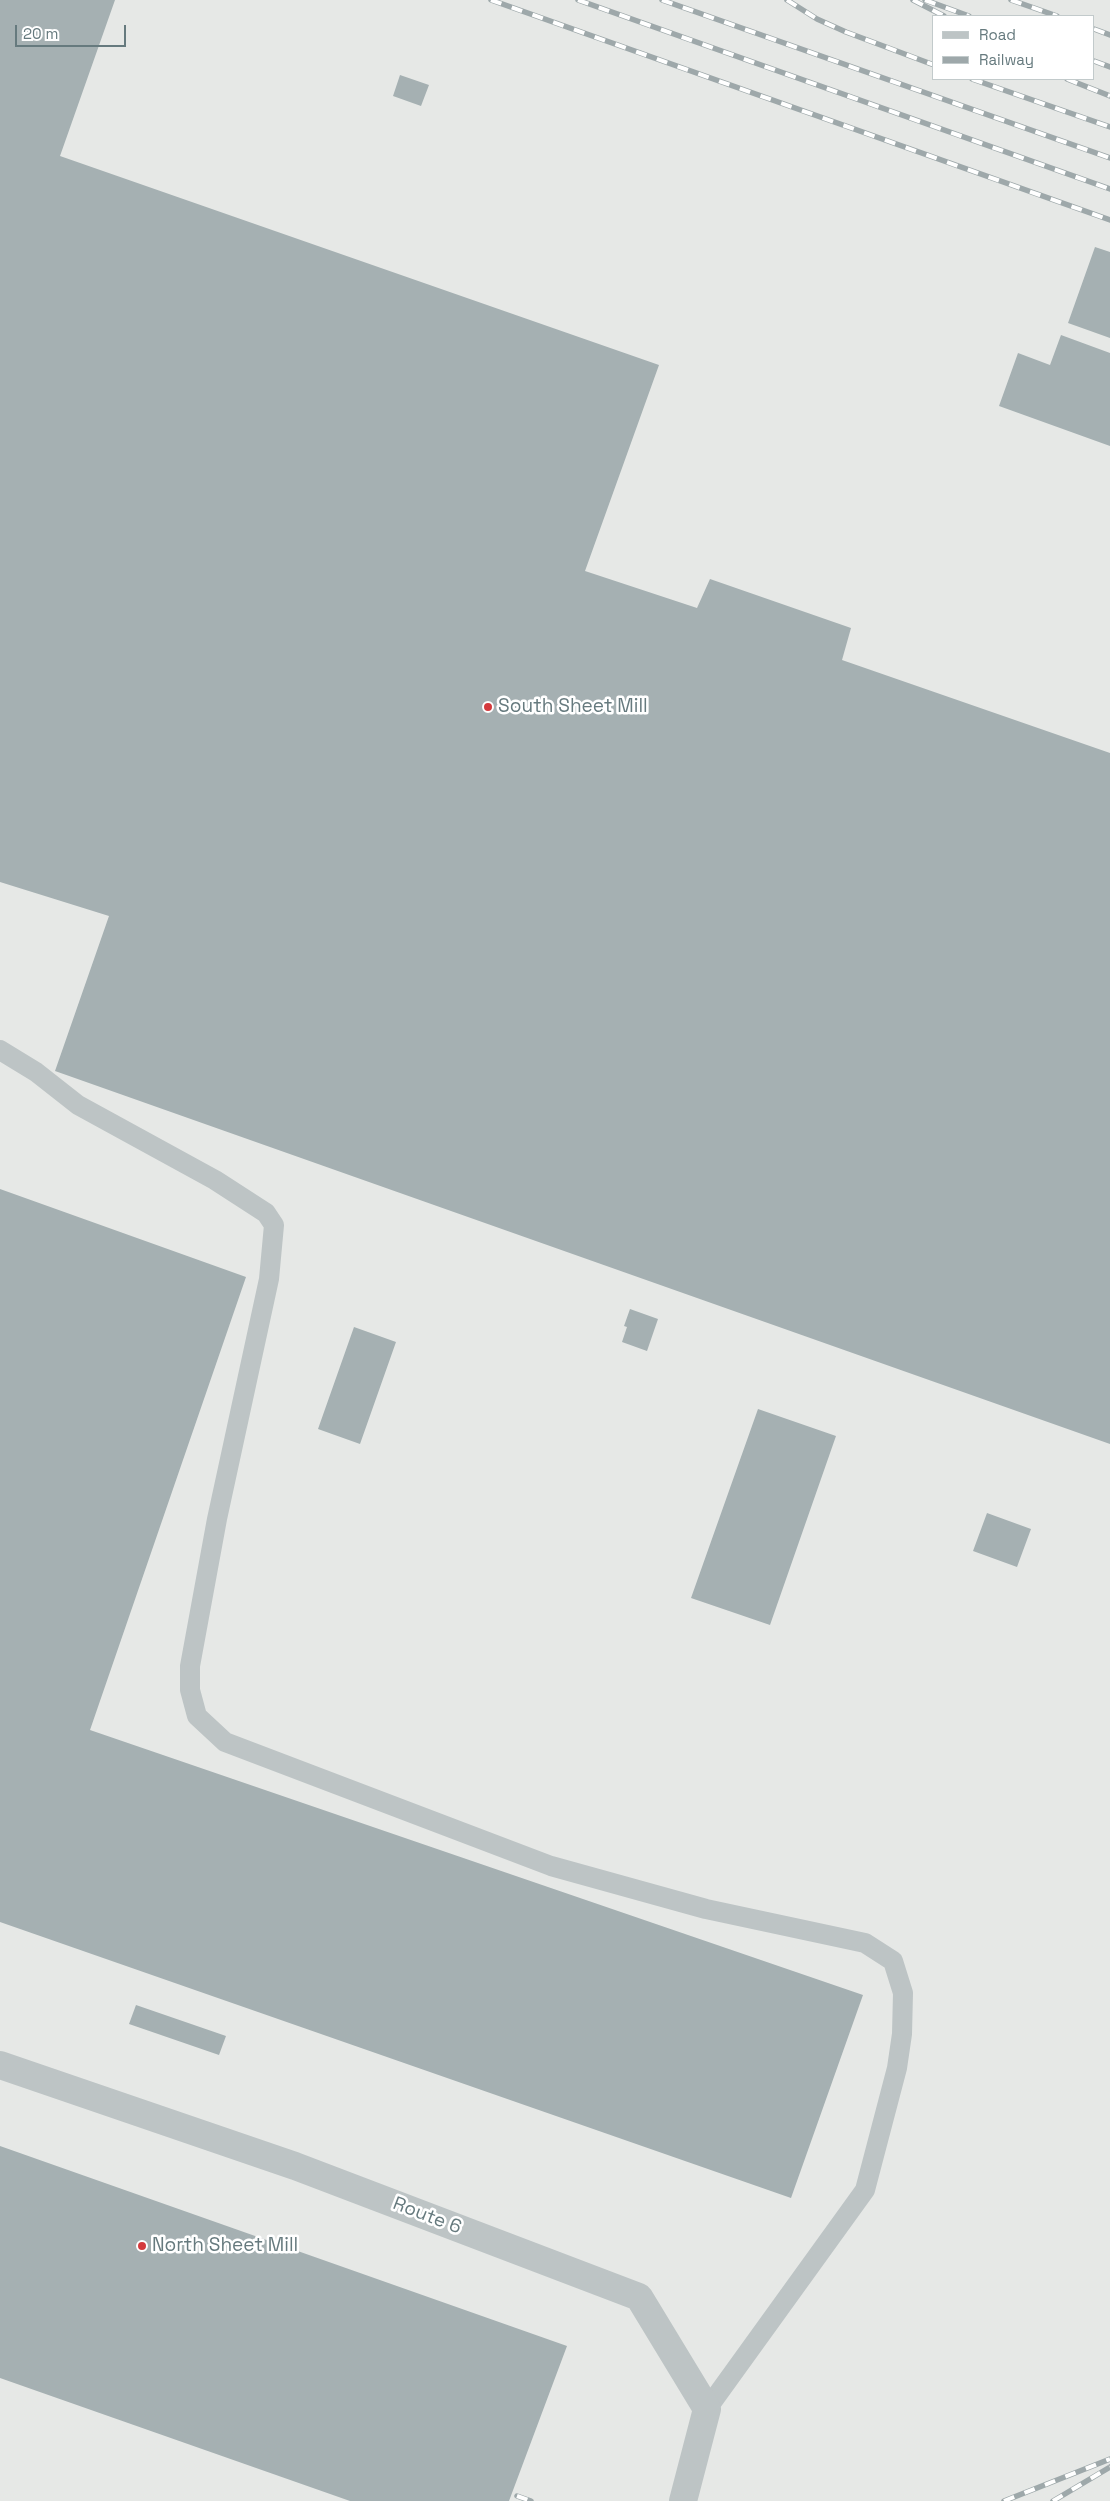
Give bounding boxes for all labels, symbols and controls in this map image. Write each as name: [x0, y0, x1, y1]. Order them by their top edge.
scale bar: [18, 15, 129, 47]
legend: [932, 15, 1095, 80]
text: 20 m: [23, 24, 58, 43]
text: Road: [979, 25, 1016, 44]
text: Railway: [979, 50, 1034, 69]
place label: South Sheet Mill: [498, 696, 648, 718]
marker: South Sheet Mill: [482, 701, 494, 713]
street label: Route 6: [390, 2193, 464, 2239]
place label: North Sheet Mill: [152, 2235, 298, 2257]
marker: North Sheet Mill: [136, 2240, 148, 2252]

